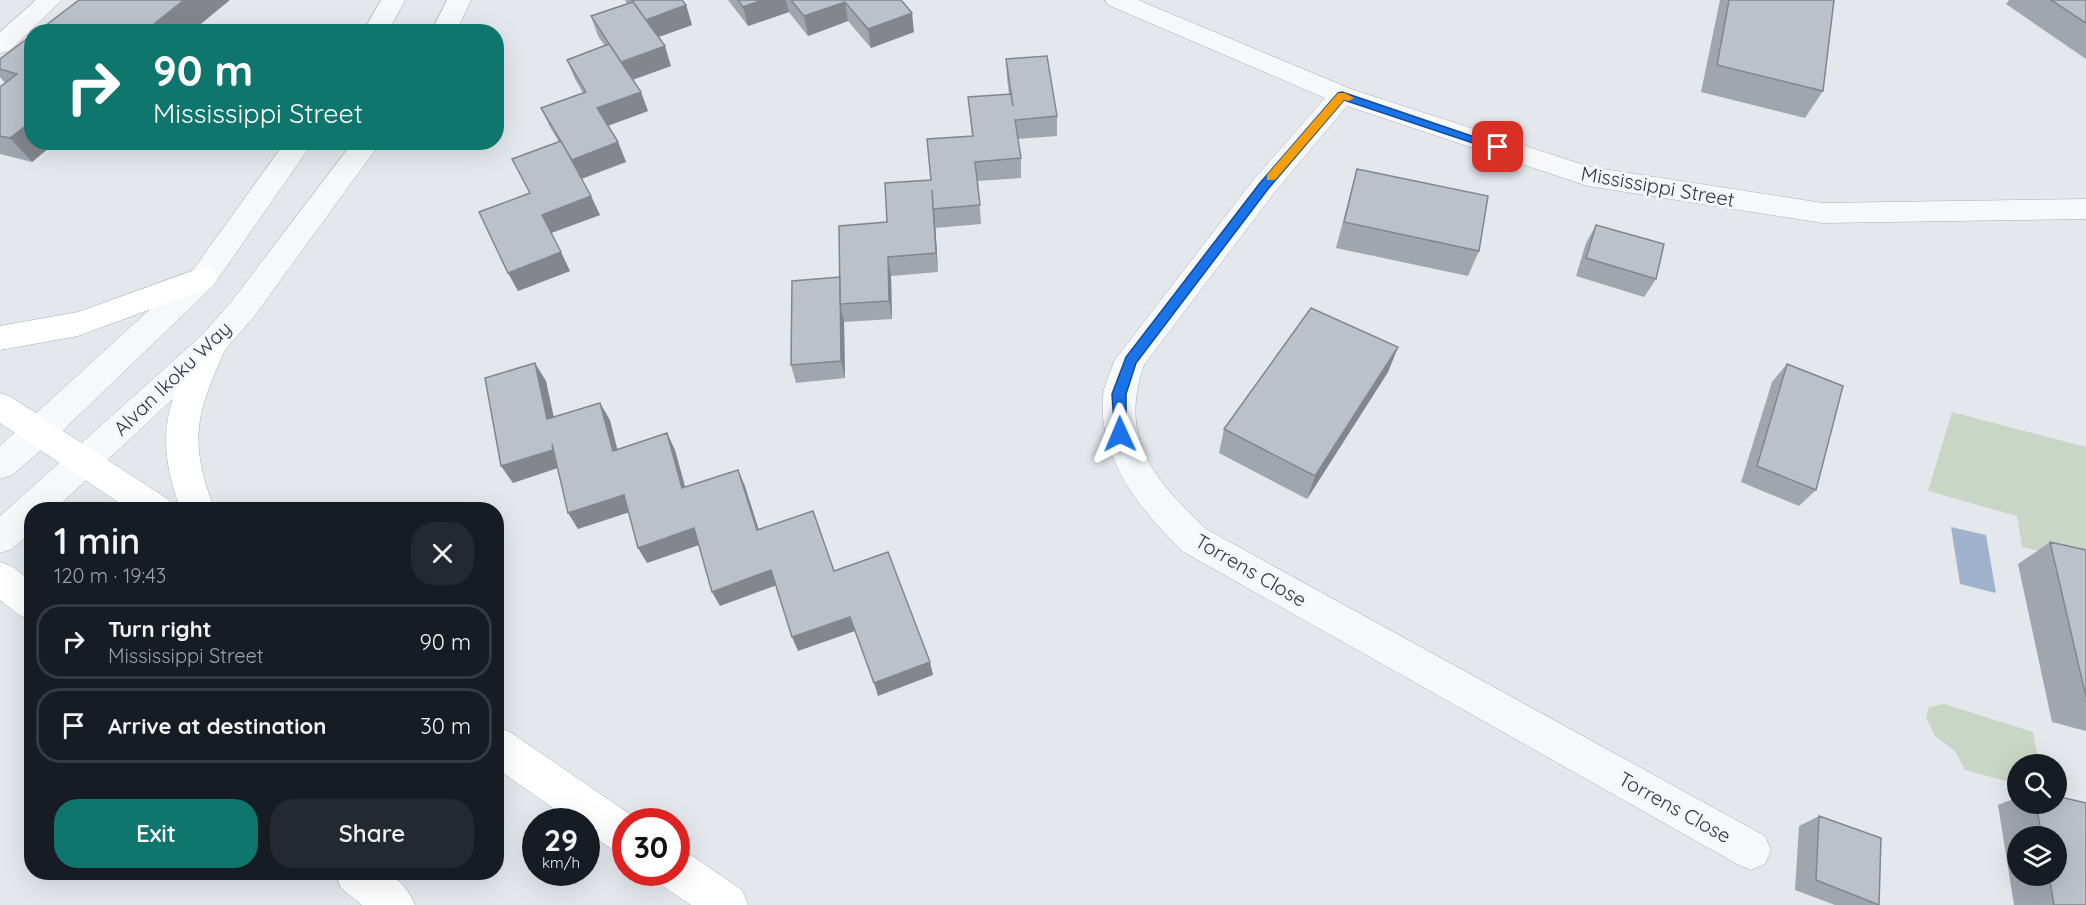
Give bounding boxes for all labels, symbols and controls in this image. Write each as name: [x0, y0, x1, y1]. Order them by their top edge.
text: 90 m: [153, 44, 253, 97]
icon: right: [54, 48, 132, 126]
text: Mississippi Street: [153, 96, 363, 130]
pin: [1472, 121, 1523, 172]
icon: arrive: [1481, 130, 1514, 163]
street label: Mississippi Street: [1579, 160, 1737, 212]
street label: Alvan Ikoku Way: [108, 315, 236, 441]
position arrow: [1088, 402, 1152, 466]
text: 1 min: [54, 518, 140, 563]
button: close: [411, 522, 474, 585]
street label: Torrens Close: [1191, 528, 1311, 612]
text: 120 m · 19:43: [54, 563, 166, 588]
text: Turn right: [108, 615, 212, 643]
icon: right: [57, 625, 90, 658]
text: 90 m: [420, 628, 471, 656]
text: Mississippi Street: [108, 643, 264, 668]
icon: arrive: [57, 709, 90, 742]
text: Arrive at destination: [108, 712, 326, 740]
text: 30 m: [420, 712, 471, 740]
map controls: [2007, 754, 2067, 886]
button: search: [2007, 754, 2067, 814]
street label: Torrens Close: [1614, 766, 1736, 848]
button: Exit: [54, 799, 258, 868]
button: Share: [270, 799, 474, 868]
speed limit sign: 30: [612, 808, 690, 886]
text: 29: [544, 821, 578, 859]
button: layers: [2007, 826, 2067, 886]
text: km/h: [542, 853, 580, 872]

